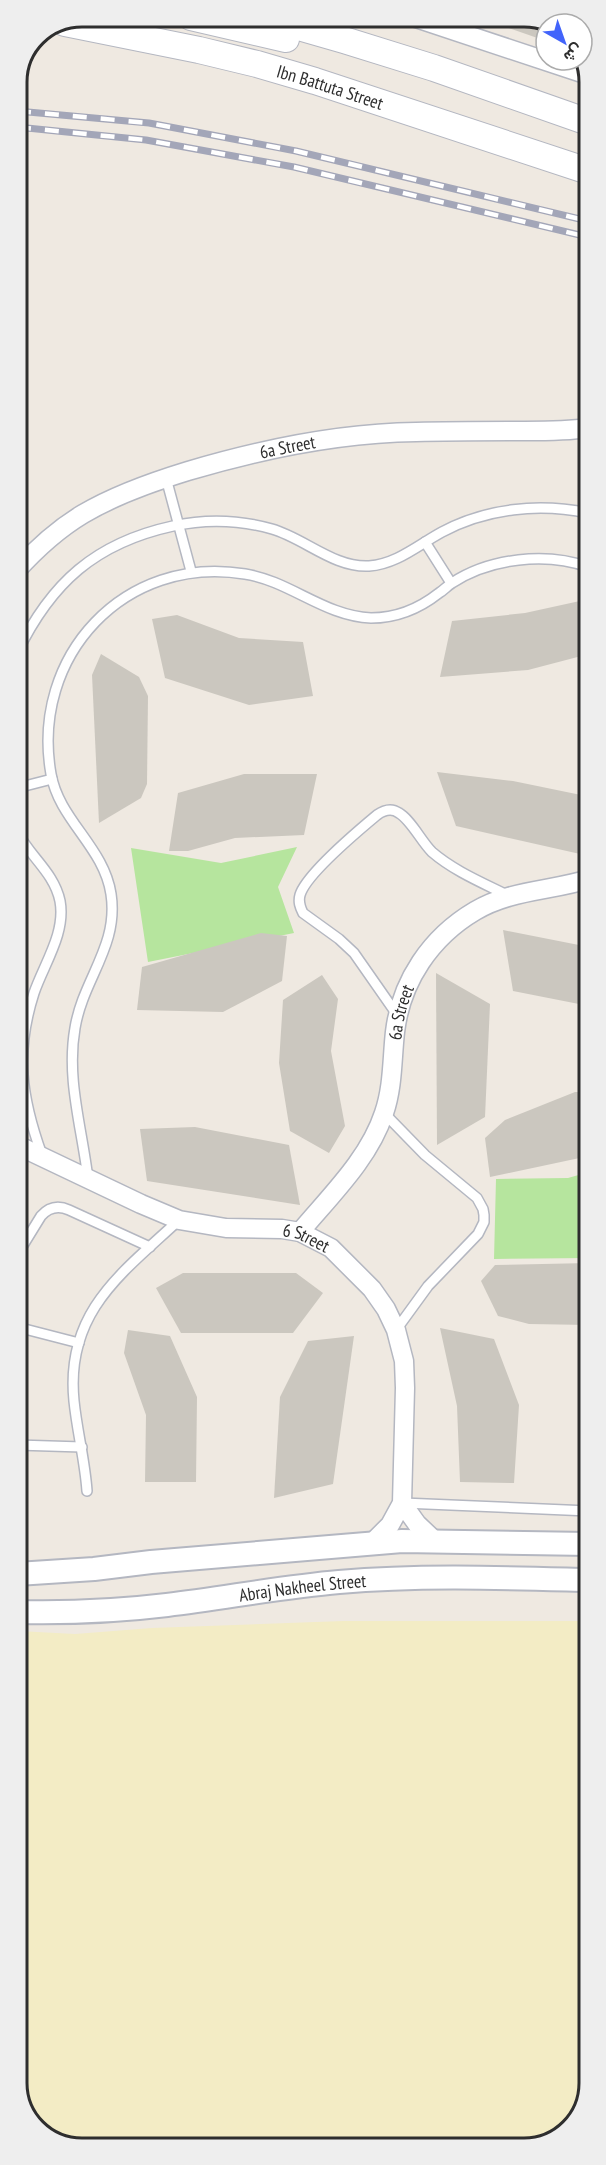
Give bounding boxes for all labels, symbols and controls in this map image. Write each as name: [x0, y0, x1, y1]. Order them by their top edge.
north arrow: [534, 12, 594, 72]
text: ش: [560, 40, 587, 67]
street label: Ibn Battuta Street: [274, 59, 386, 114]
street label: 6a Street: [257, 430, 317, 463]
street label: 6a Street: [383, 981, 418, 1041]
street label: 6 Street: [281, 1218, 334, 1257]
street label: Abraj Nakheel Street: [237, 1569, 367, 1606]

